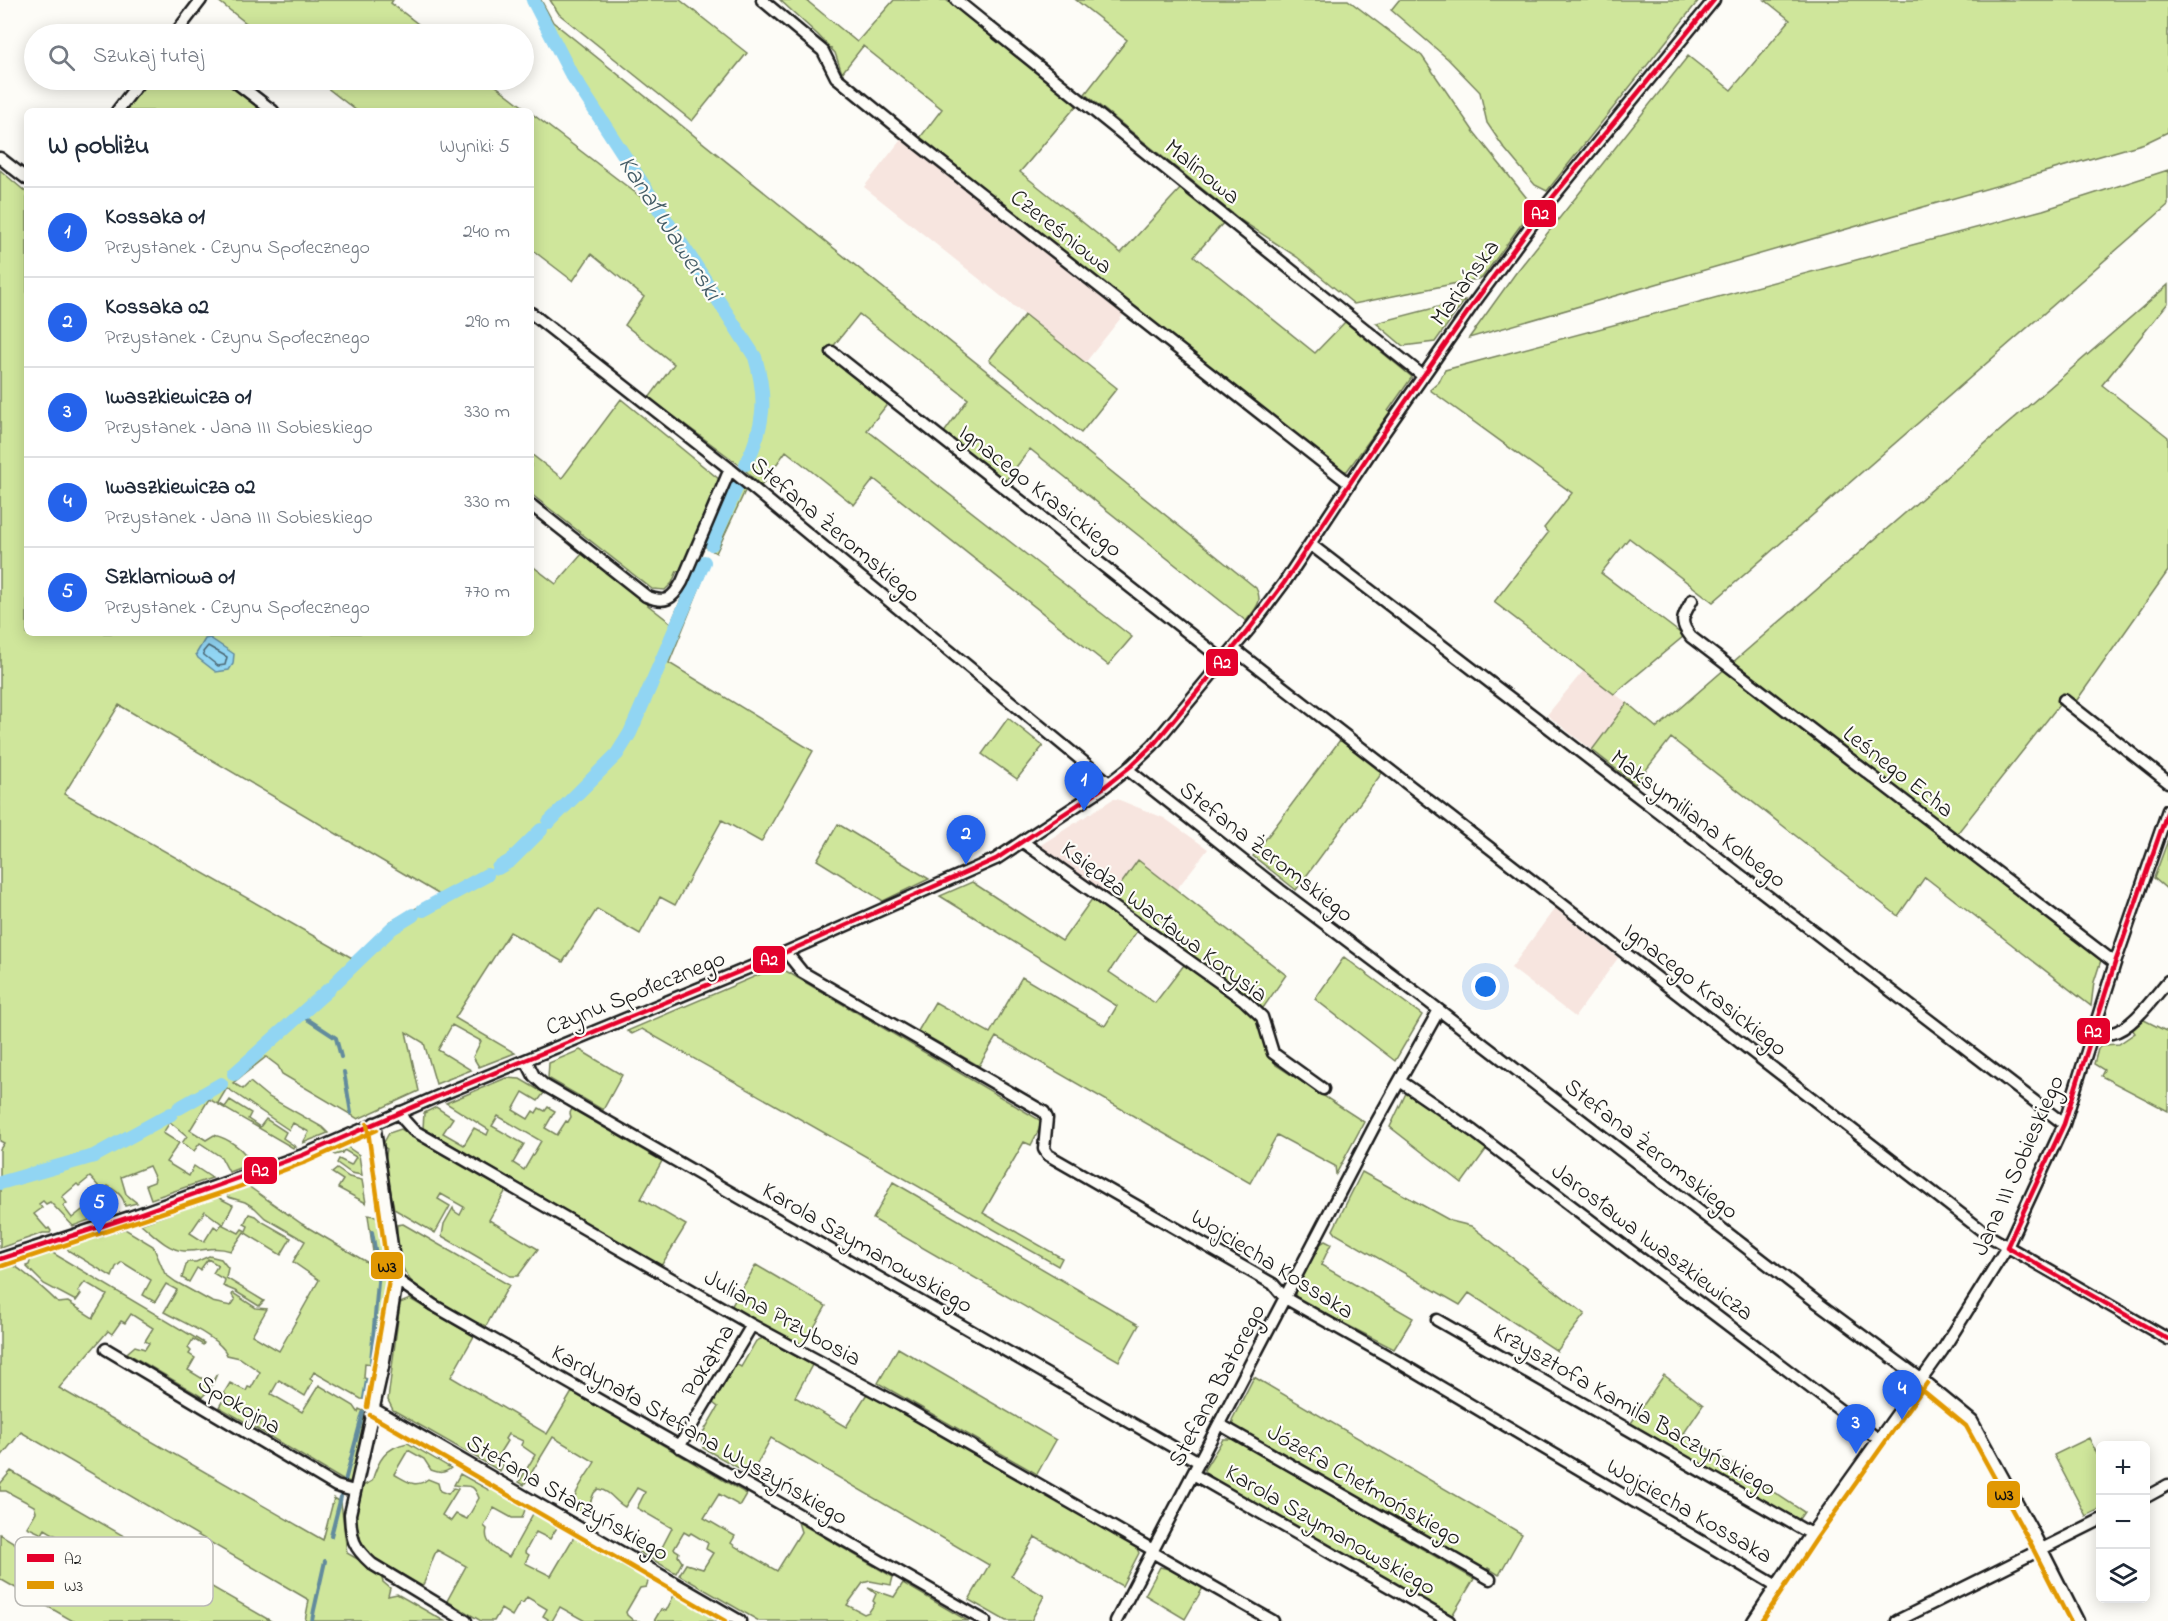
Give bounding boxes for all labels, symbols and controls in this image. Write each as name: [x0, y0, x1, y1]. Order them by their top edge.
search box: [24, 24, 534, 90]
icon: search: [45, 41, 78, 74]
text: Szukaj tutaj: [93, 41, 204, 73]
text: W pobliżu: [48, 128, 149, 166]
street label: Malinowa: [1156, 131, 1247, 215]
text: Wyniki: 5: [439, 133, 510, 162]
water label: Kanał Wawerski: [607, 149, 731, 311]
street label: Czereśniowa: [1002, 182, 1119, 284]
line badge: A2: [1523, 199, 1557, 228]
text: Kossaka 01: [105, 202, 205, 234]
text: A2: [1531, 203, 1549, 227]
text: 1: [64, 218, 71, 247]
text: 240 m: [463, 218, 510, 247]
street label: Mariańska: [1423, 233, 1510, 334]
text: Przystanek · Czynu Społecznego: [105, 234, 370, 263]
text: Kossaka 02: [105, 292, 209, 324]
text: 2: [63, 308, 72, 337]
text: 290 m: [465, 308, 510, 337]
text: Przystanek · Czynu Społecznego: [105, 324, 370, 353]
text: Iwaszkiewicza 01: [105, 382, 252, 414]
text: 3: [63, 398, 72, 427]
text: 330 m: [464, 398, 510, 427]
text: Przystanek · Jana III Sobieskiego: [105, 414, 373, 443]
street label: Ignacego Krasickiego: [950, 417, 1129, 567]
street label: Stefana Żeromskiego: [742, 449, 927, 613]
text: Iwaszkiewicza 02: [105, 472, 256, 504]
text: 4: [63, 488, 72, 517]
text: 330 m: [464, 488, 510, 517]
text: Przystanek · Jana III Sobieskiego: [105, 504, 373, 533]
text: Szklarniowa 01: [105, 562, 235, 594]
text: 5: [62, 578, 73, 607]
text: 770 m: [464, 578, 510, 607]
text: Przystanek · Czynu Społecznego: [105, 594, 370, 623]
line badge: A2: [1205, 648, 1239, 677]
text: A2: [1213, 652, 1231, 676]
street label: Leśnego Echa: [1834, 718, 1961, 828]
street label: Maksymiliana Kolbego: [1601, 742, 1793, 899]
pin: 1: [1064, 762, 1104, 811]
street label: Stefana Żeromskiego: [1171, 774, 1360, 932]
pin: 2: [946, 816, 986, 865]
street label: Księdza Wacława Korysia: [1052, 833, 1274, 1013]
street label: Ignacego Krasickiego: [1615, 916, 1794, 1066]
street label: Czynu Społecznego: [541, 942, 731, 1047]
line badge: A2: [752, 945, 786, 974]
text: A2: [760, 949, 778, 973]
your location: [1471, 972, 1500, 1001]
line badge: A2: [2076, 1017, 2111, 1045]
text: A2: [2084, 1021, 2102, 1045]
street label: Jana III Sobieskiego: [1964, 1070, 2075, 1262]
street label: Stefana Żeromskiego: [1556, 1071, 1745, 1229]
street label: Jarosława Iwaszkiewicza: [1543, 1155, 1760, 1331]
line badge: A2: [243, 1156, 278, 1185]
text: A2: [251, 1160, 269, 1184]
street label: Karola Szymanowskiego: [754, 1174, 979, 1325]
pin: 5: [80, 1184, 118, 1234]
street label: Wojciecha Kossaka: [1183, 1201, 1360, 1330]
line badge: W3: [370, 1251, 404, 1280]
text: W3: [377, 1256, 397, 1280]
street label: Juliana Przybosia: [696, 1261, 867, 1378]
street label: Stefana Batorego: [1160, 1298, 1276, 1474]
street label: Krzysztofa Kamila Baczyńskiego: [1485, 1316, 1782, 1508]
street label: Pokątna: [673, 1318, 745, 1405]
street label: Kardynała Stefana Wyszyńskiego: [543, 1337, 854, 1537]
street label: Spokojna: [190, 1367, 287, 1445]
pin: 4: [1882, 1370, 1922, 1420]
pin: 3: [1836, 1404, 1876, 1454]
street label: Józefa Chełmońskiego: [1260, 1416, 1468, 1556]
street label: Stefana Starzyńskiego: [458, 1427, 675, 1573]
map controls: [2096, 1441, 2150, 1603]
button: +: [2096, 1441, 2150, 1495]
street label: Wojciecha Kossaka: [1599, 1450, 1779, 1574]
street label: Karola Szymanowskiego: [1217, 1456, 1442, 1607]
line badge: W3: [1986, 1480, 2021, 1509]
text: W3: [1994, 1484, 2014, 1508]
button: −: [2096, 1495, 2150, 1549]
legend: [15, 1537, 213, 1606]
text: A2: [64, 1548, 82, 1572]
button: layers: [2096, 1549, 2150, 1603]
text: W3: [64, 1575, 83, 1599]

